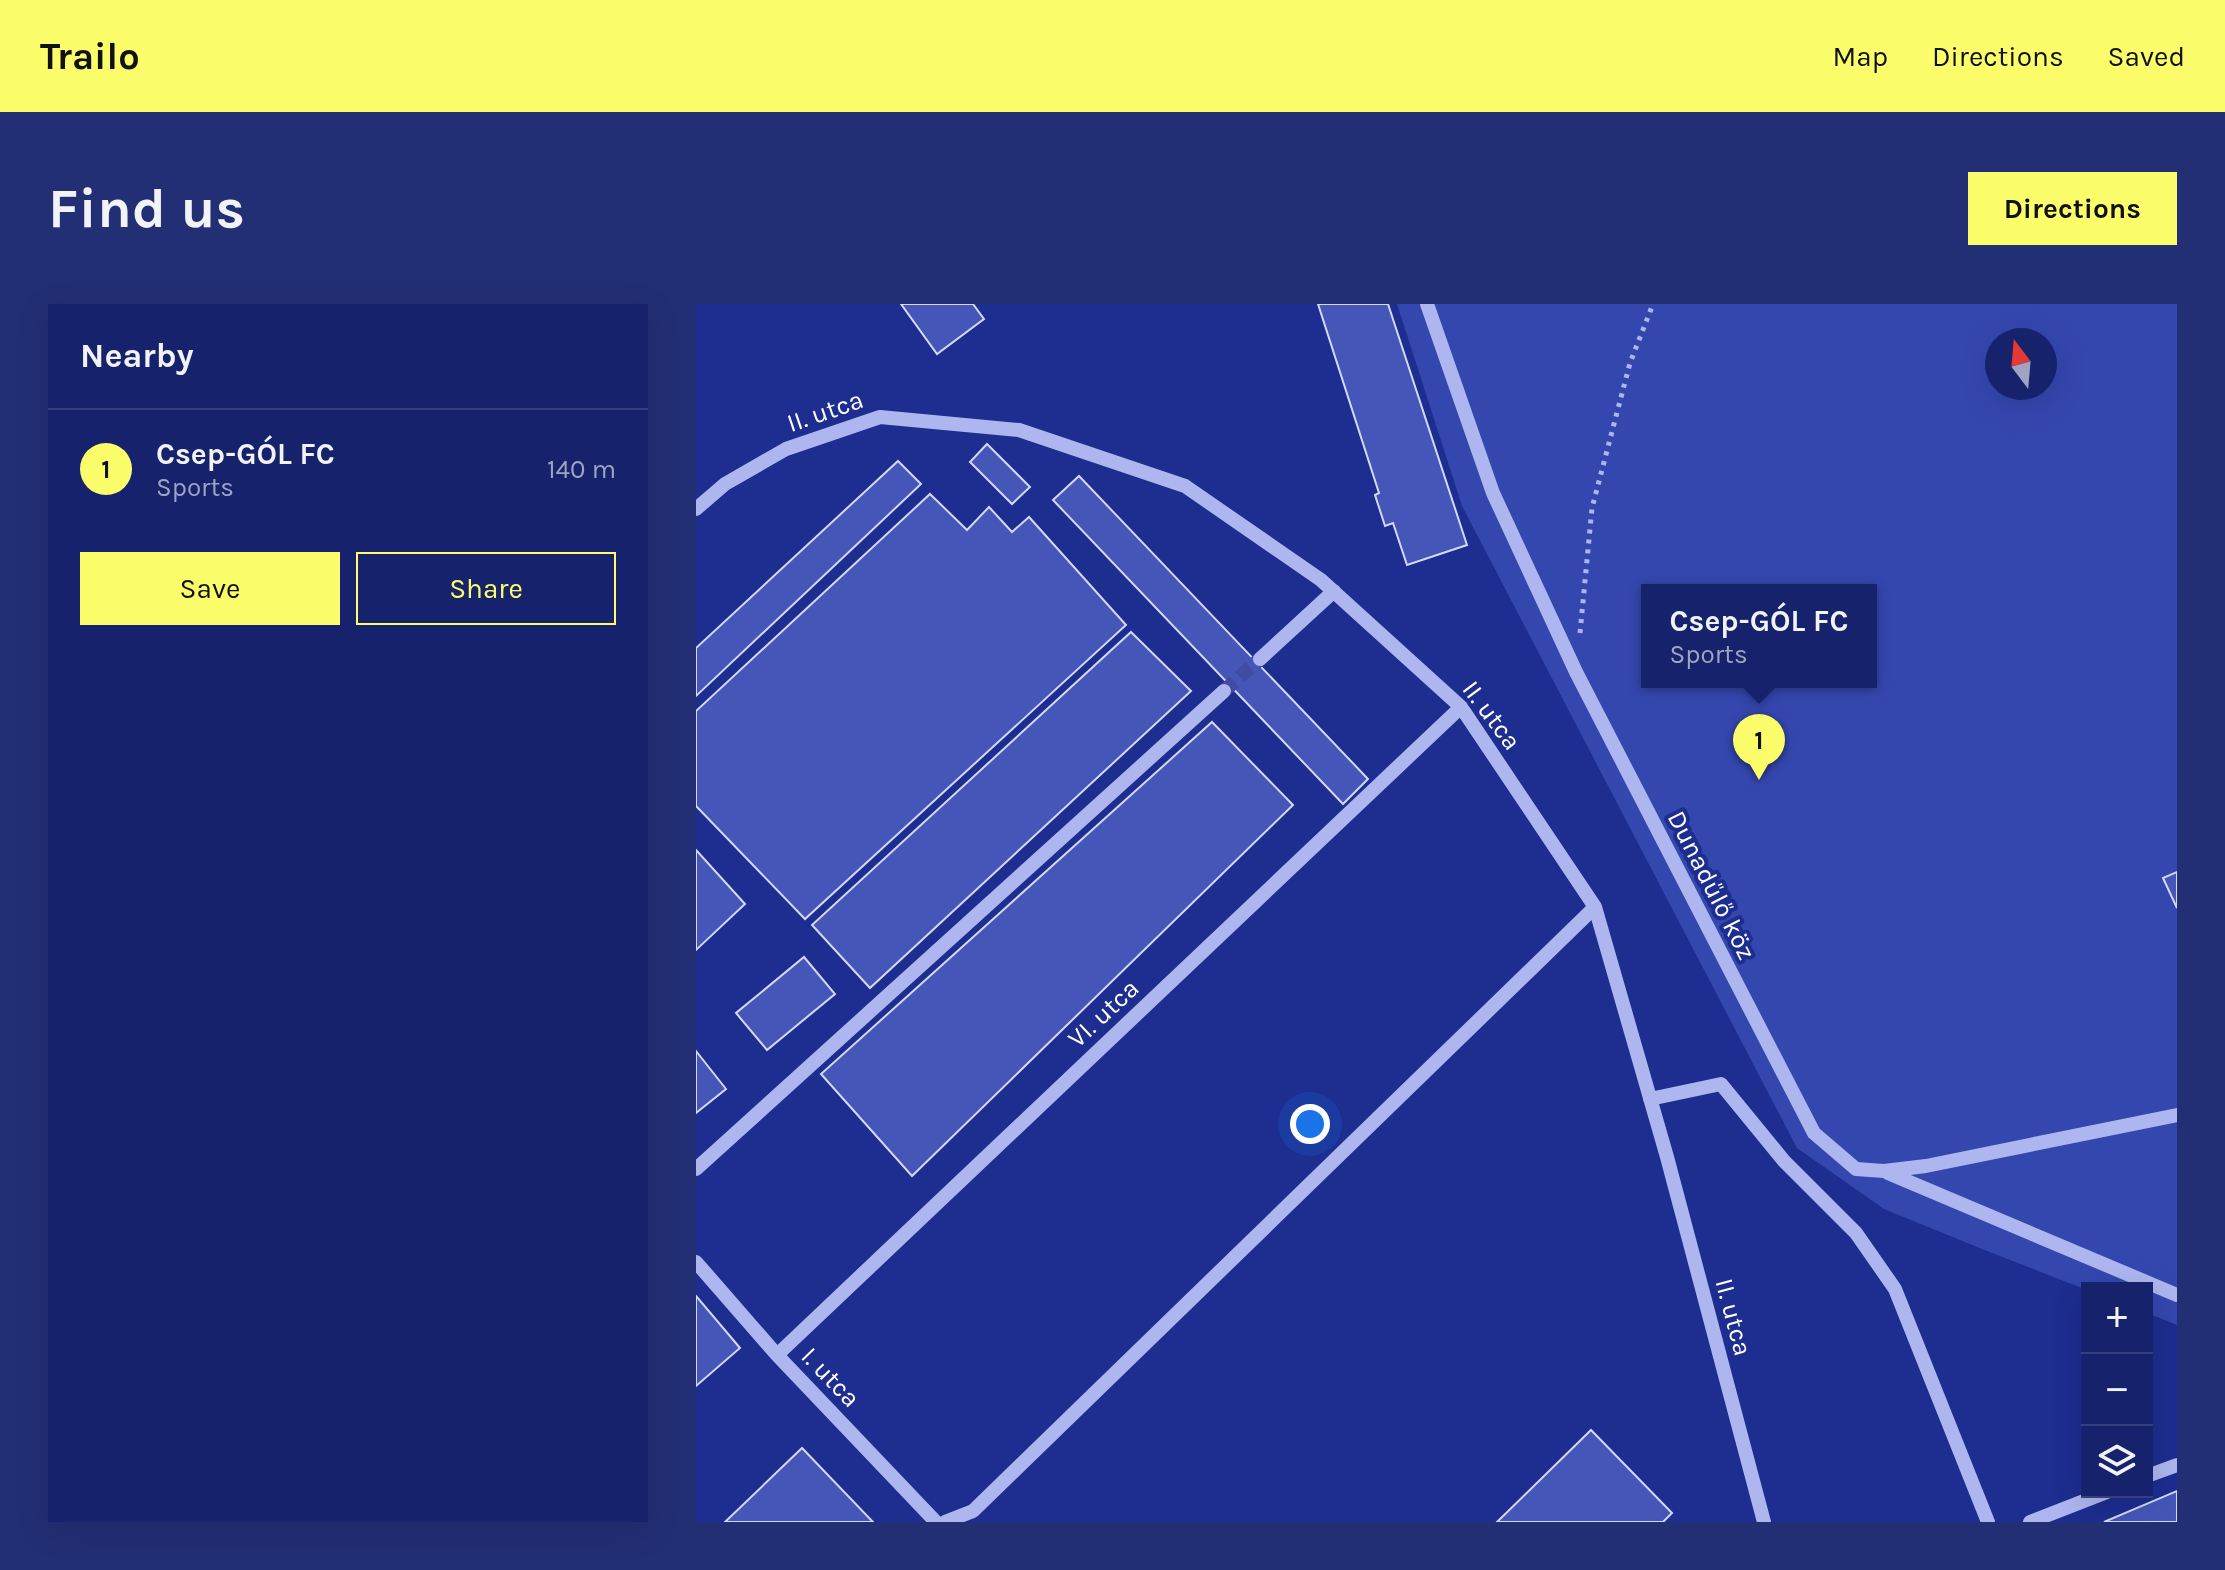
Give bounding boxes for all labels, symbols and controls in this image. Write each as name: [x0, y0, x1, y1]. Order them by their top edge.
text: Trailo: [40, 34, 140, 79]
text: Map: [1833, 40, 1888, 73]
text: Directions: [1932, 40, 2064, 73]
text: Saved: [2108, 40, 2185, 73]
button: Directions: [1968, 172, 2177, 245]
text: Find us: [48, 176, 245, 241]
north arrow: [1985, 328, 2057, 400]
text: Nearby: [80, 336, 194, 376]
street label: II. utca: [783, 384, 867, 439]
text: Csep-GÓL FC: [156, 436, 335, 472]
text: 1: [101, 454, 111, 485]
text: 140 m: [547, 454, 616, 485]
text: Sports: [156, 472, 234, 503]
button: Save: [80, 552, 340, 625]
button: Share: [356, 552, 616, 625]
popup: [1641, 584, 1877, 688]
text: Csep-GÓL FC: [1670, 603, 1848, 639]
text: Sports: [1670, 639, 1748, 670]
street label: II. utca: [1456, 675, 1528, 756]
pin: 1: [1733, 714, 1785, 780]
street label: Dunadűlő köz: [1661, 806, 1762, 965]
street label: VI. utca: [1061, 973, 1145, 1054]
your location: [1290, 1104, 1330, 1144]
street label: II. utca: [1708, 1275, 1759, 1359]
map controls: [2081, 1282, 2153, 1498]
button: +: [2081, 1282, 2153, 1354]
street label: I. utca: [795, 1341, 867, 1414]
button: −: [2081, 1354, 2153, 1426]
button: layers: [2081, 1426, 2153, 1498]

